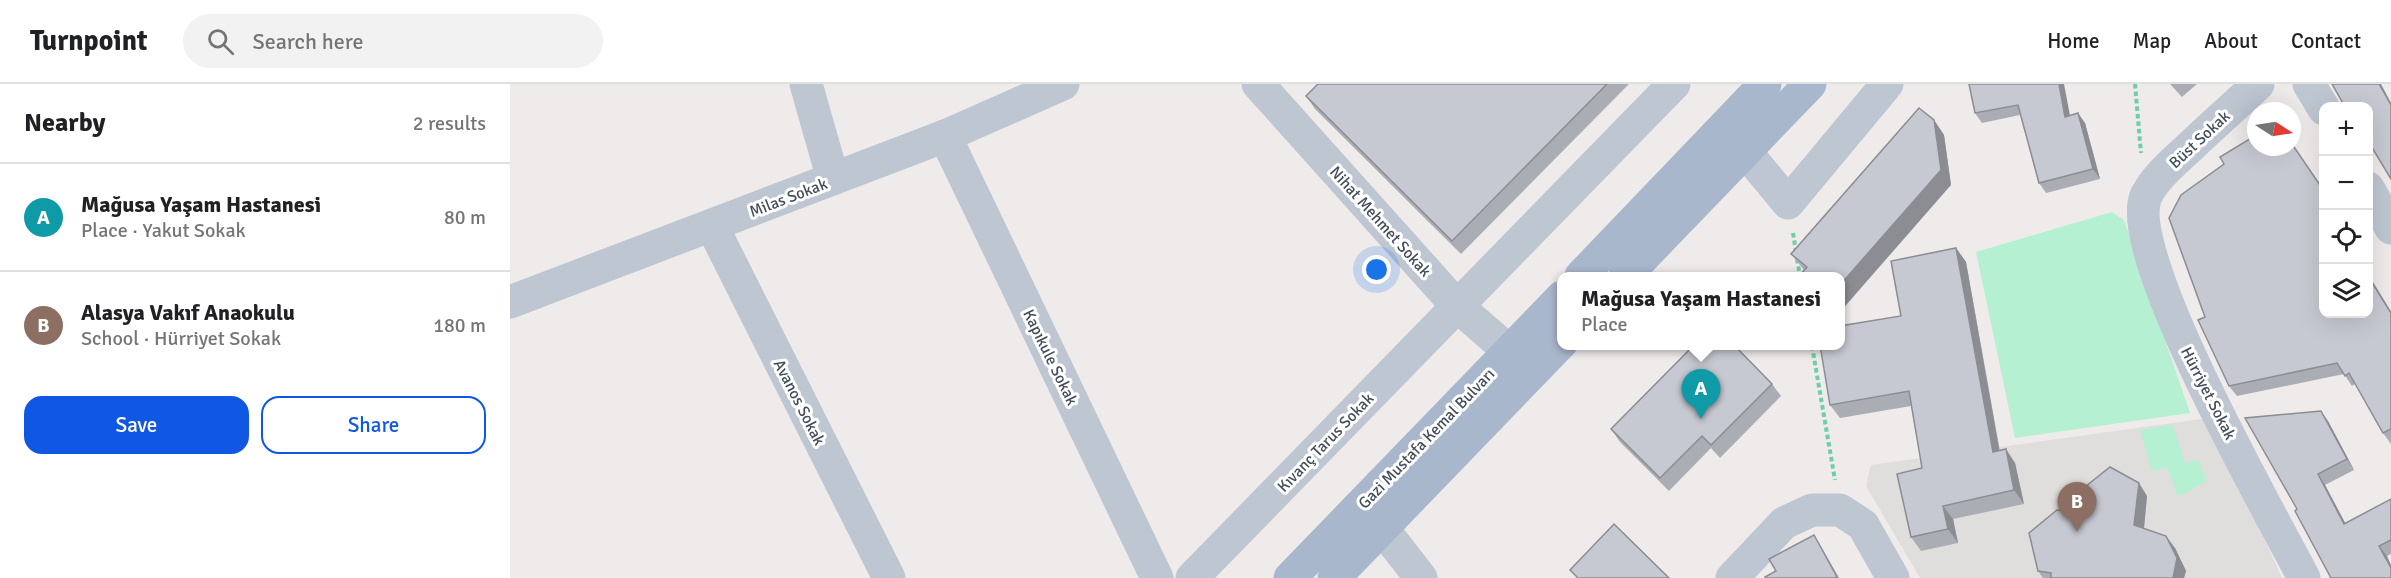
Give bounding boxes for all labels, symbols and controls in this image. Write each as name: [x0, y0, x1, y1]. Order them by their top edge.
search box: [183, 14, 603, 68]
text: Turnpoint: [30, 24, 147, 58]
icon: search: [204, 25, 237, 58]
text: Search here: [252, 28, 363, 55]
text: Home: [2047, 28, 2100, 54]
text: Map: [2133, 28, 2171, 54]
text: About: [2204, 28, 2258, 54]
text: Contact: [2291, 28, 2361, 54]
north arrow: [2247, 102, 2301, 156]
map controls: [2319, 102, 2373, 318]
button: +: [2319, 102, 2373, 156]
text: Nearby: [24, 107, 105, 139]
street label: Büst Sokak: [2165, 107, 2234, 173]
text: 2 results: [413, 111, 486, 136]
button: −: [2319, 156, 2373, 210]
street label: Nihat Mehmet Sokak: [1325, 162, 1435, 281]
street label: Milas Sokak: [747, 174, 830, 222]
text: Mağusa Yaşam Hastanesi: [81, 191, 321, 218]
text: A: [37, 205, 50, 230]
text: 80 m: [444, 205, 486, 230]
button: locate: [2319, 210, 2373, 264]
text: Place · Yakut Sokak: [81, 218, 246, 243]
your location: [1362, 255, 1391, 284]
button: layers: [2319, 264, 2373, 318]
popup: [1557, 272, 1845, 350]
text: Mağusa Yaşam Hastanesi: [1581, 285, 1821, 312]
text: Alasya Vakıf Anaokulu: [81, 299, 295, 326]
street label: Kapıkule Sokak: [1018, 306, 1082, 409]
text: Place: [1581, 312, 1628, 337]
text: B: [37, 313, 50, 338]
text: 180 m: [433, 313, 486, 338]
text: School · Hürriyet Sokak: [81, 326, 281, 351]
street label: Hürriyet Sokak: [2176, 344, 2240, 443]
street label: Avanos Sokak: [769, 356, 829, 449]
street label: Gazi Mustafa Kemal Bulvarı: [1354, 364, 1499, 513]
pin: A: [1682, 370, 1720, 419]
street label: Kıvanç Tarus Sokak: [1273, 389, 1378, 496]
button: Save: [24, 396, 249, 454]
button: Share: [261, 396, 486, 454]
pin: B: [2058, 482, 2096, 532]

